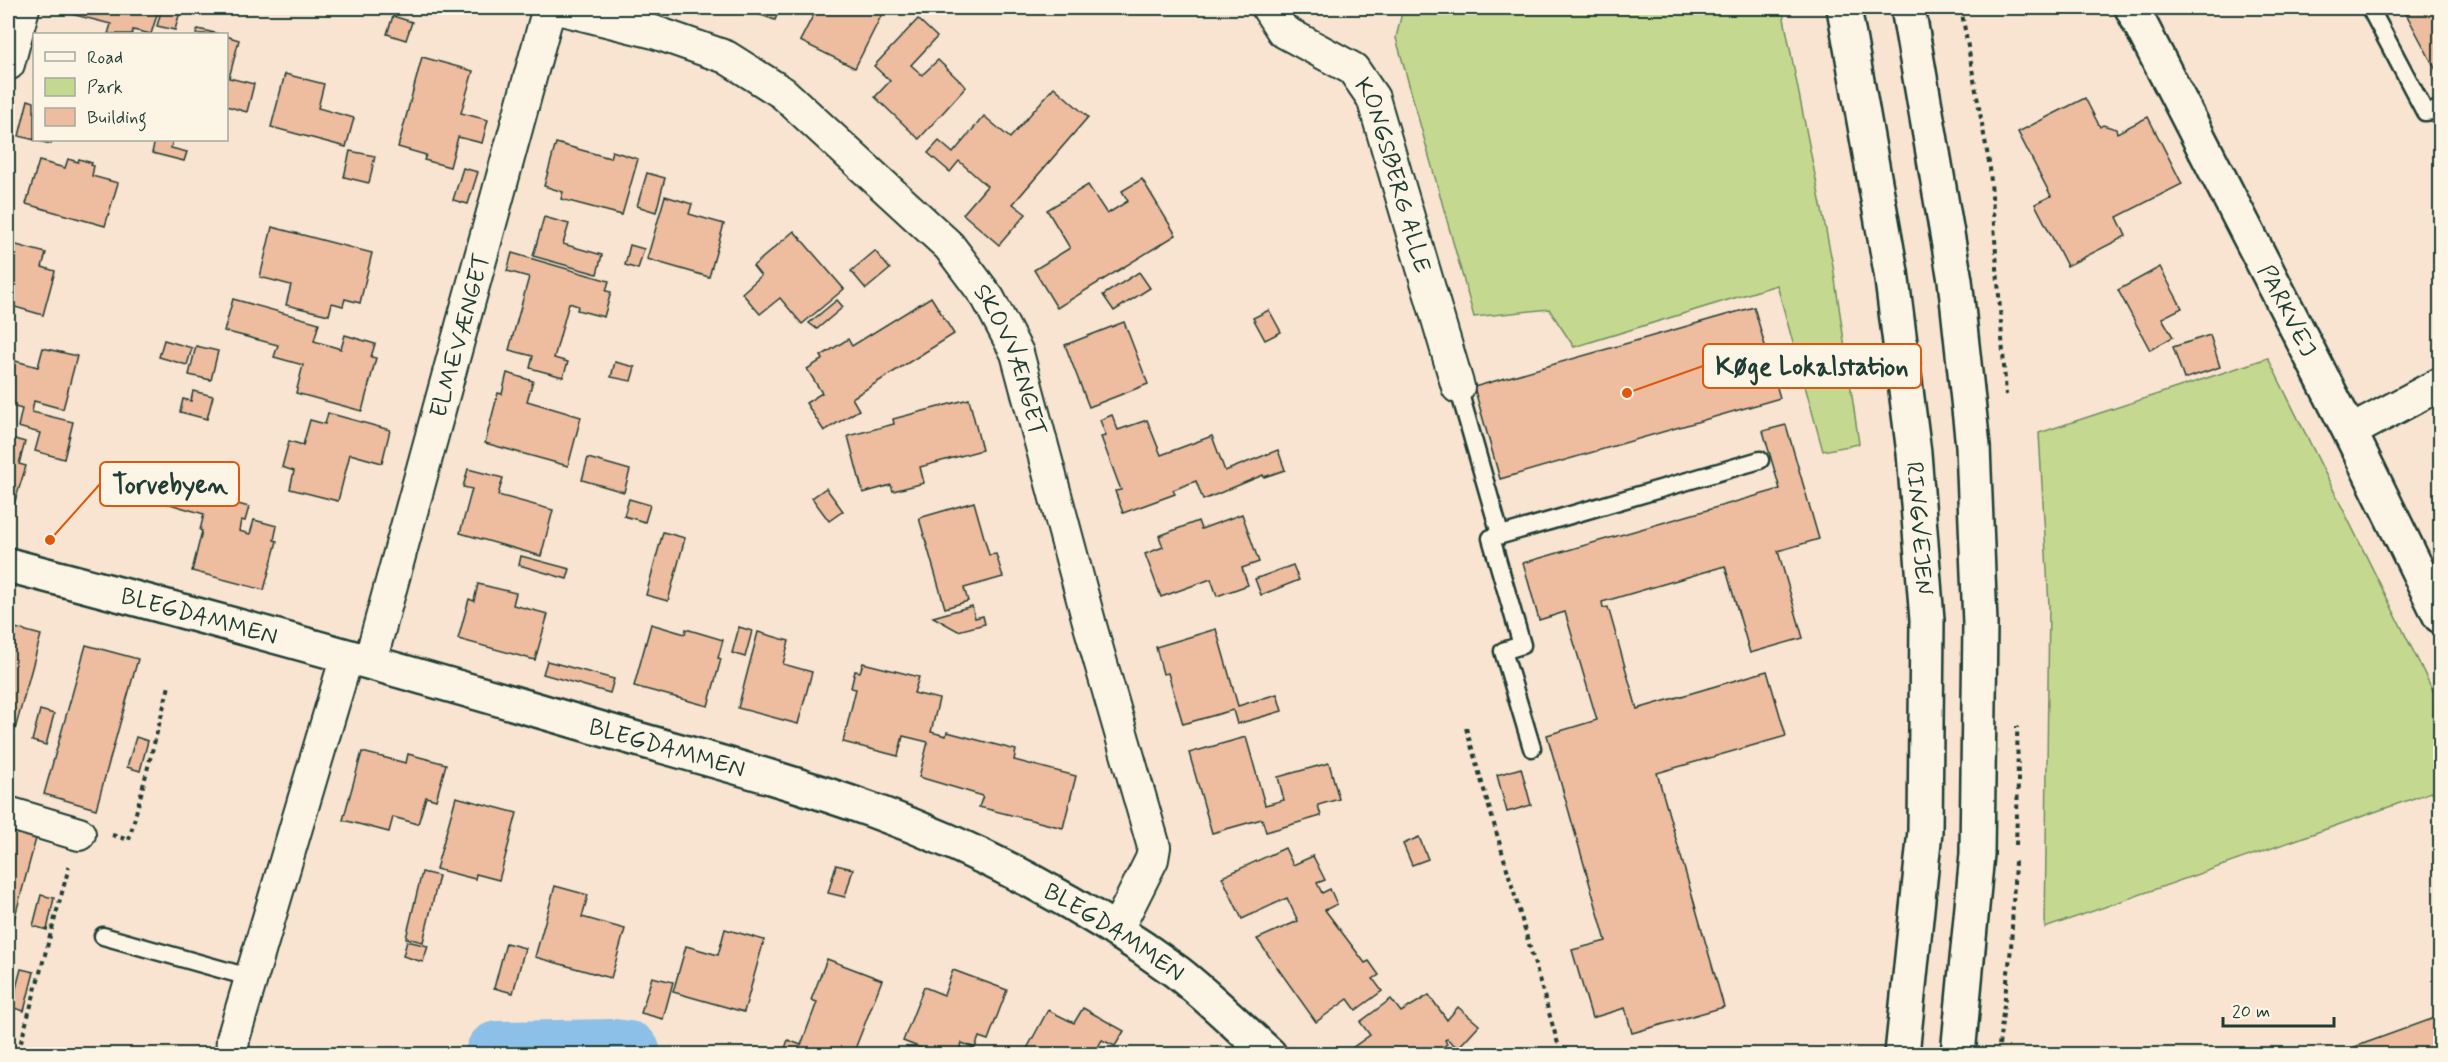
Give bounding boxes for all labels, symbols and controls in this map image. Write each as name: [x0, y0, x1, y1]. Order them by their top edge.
legend: [33, 33, 228, 141]
text: Road: [87, 46, 123, 70]
street label: KONGSBERG ALLE: [1347, 72, 1438, 277]
text: Park: [87, 76, 123, 100]
text: Building: [87, 106, 147, 132]
street label: ELMEVÆNGET: [424, 250, 498, 421]
street label: PARKVEJ: [2250, 260, 2323, 362]
street label: SKOVVÆNGET: [966, 278, 1053, 440]
callout: Køge Lokalstation: [1703, 344, 1921, 388]
text: Køge Lokalstation: [1715, 351, 1909, 386]
street label: RINGVEJEN: [1898, 460, 1939, 597]
callout: Torvebyen: [100, 462, 239, 506]
text: Torvebyen: [112, 469, 228, 503]
street label: BLEGDAMMEN: [117, 581, 281, 653]
street label: BLEGDAMMEN: [585, 712, 749, 786]
street label: BLEGDAMMEN: [1038, 877, 1190, 989]
scale bar: [2223, 990, 2334, 1028]
text: 20 m: [2232, 1000, 2270, 1024]

